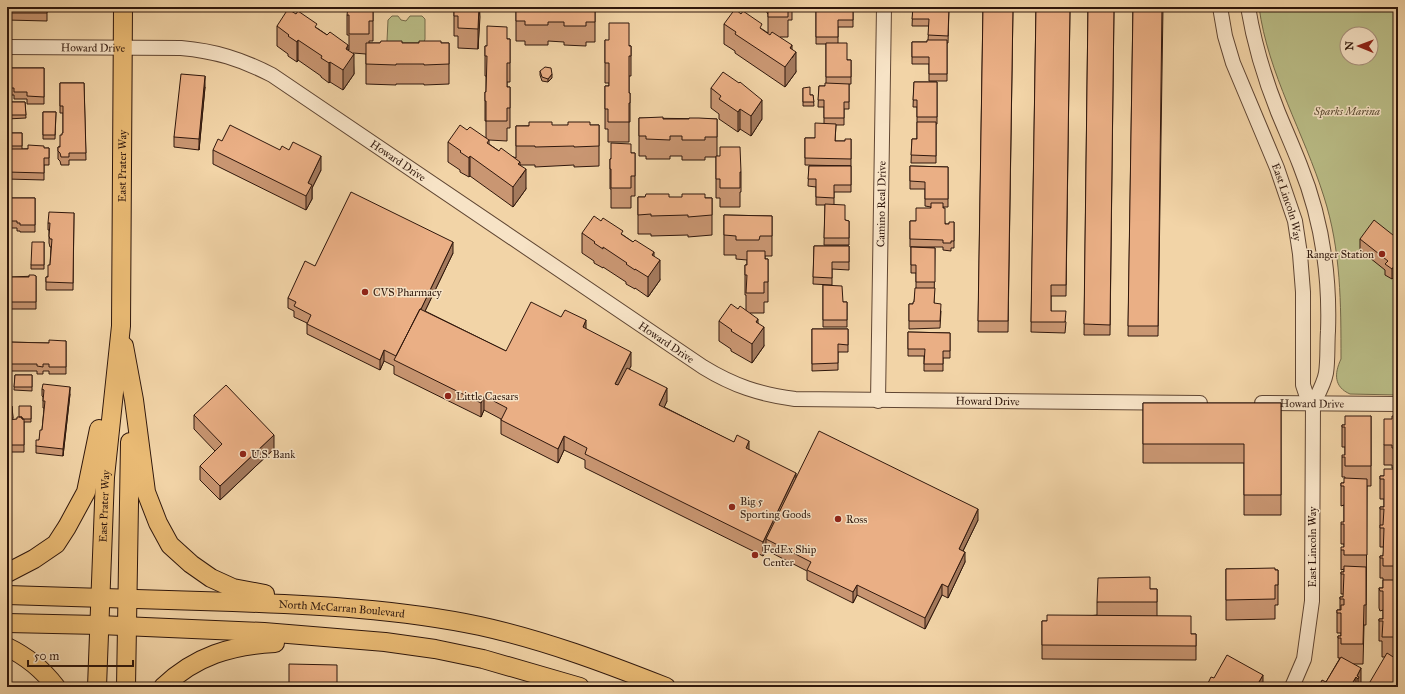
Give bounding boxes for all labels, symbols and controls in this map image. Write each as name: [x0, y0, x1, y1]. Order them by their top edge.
north arrow: [1339, 26, 1379, 66]
text: N: [1343, 40, 1356, 51]
street label: Howard Drive: [61, 41, 126, 55]
park label: Sparks Marina: [1313, 105, 1380, 119]
street label: East Prater Way: [116, 129, 129, 202]
street label: Howard Drive: [368, 138, 429, 185]
street label: Camino Real Drive: [874, 160, 889, 247]
street label: East Lincoln Way: [1269, 161, 1304, 243]
place label: Ranger Station: [1306, 248, 1374, 261]
marker: Ranger Station: [1377, 249, 1387, 259]
place label: CVS Pharmacy: [373, 286, 443, 299]
marker: CVS Pharmacy: [360, 287, 370, 297]
street label: Howard Drive: [636, 319, 697, 366]
place label: Little Caesars: [456, 390, 518, 403]
marker: Little Caesars: [443, 391, 453, 401]
street label: Howard Drive: [955, 395, 1020, 408]
street label: Howard Drive: [1280, 397, 1345, 411]
place label: U.S. Bank: [251, 448, 296, 461]
marker: U.S. Bank: [238, 449, 248, 459]
street label: East Prater Way: [97, 468, 113, 543]
place label: Big 5 Sporting Goods: [740, 495, 811, 521]
marker: Big 5 Sporting Goods: [727, 502, 737, 512]
street label: East Lincoln Way: [1306, 506, 1319, 588]
place label: Ross: [846, 513, 867, 526]
marker: Ross: [833, 514, 843, 524]
place label: FedEx Ship Center: [763, 543, 817, 569]
marker: FedEx Ship Center: [750, 550, 760, 560]
street label: North McCarran Boulevard: [278, 598, 406, 621]
scale bar: [28, 642, 133, 668]
text: 50 m: [34, 649, 59, 663]

